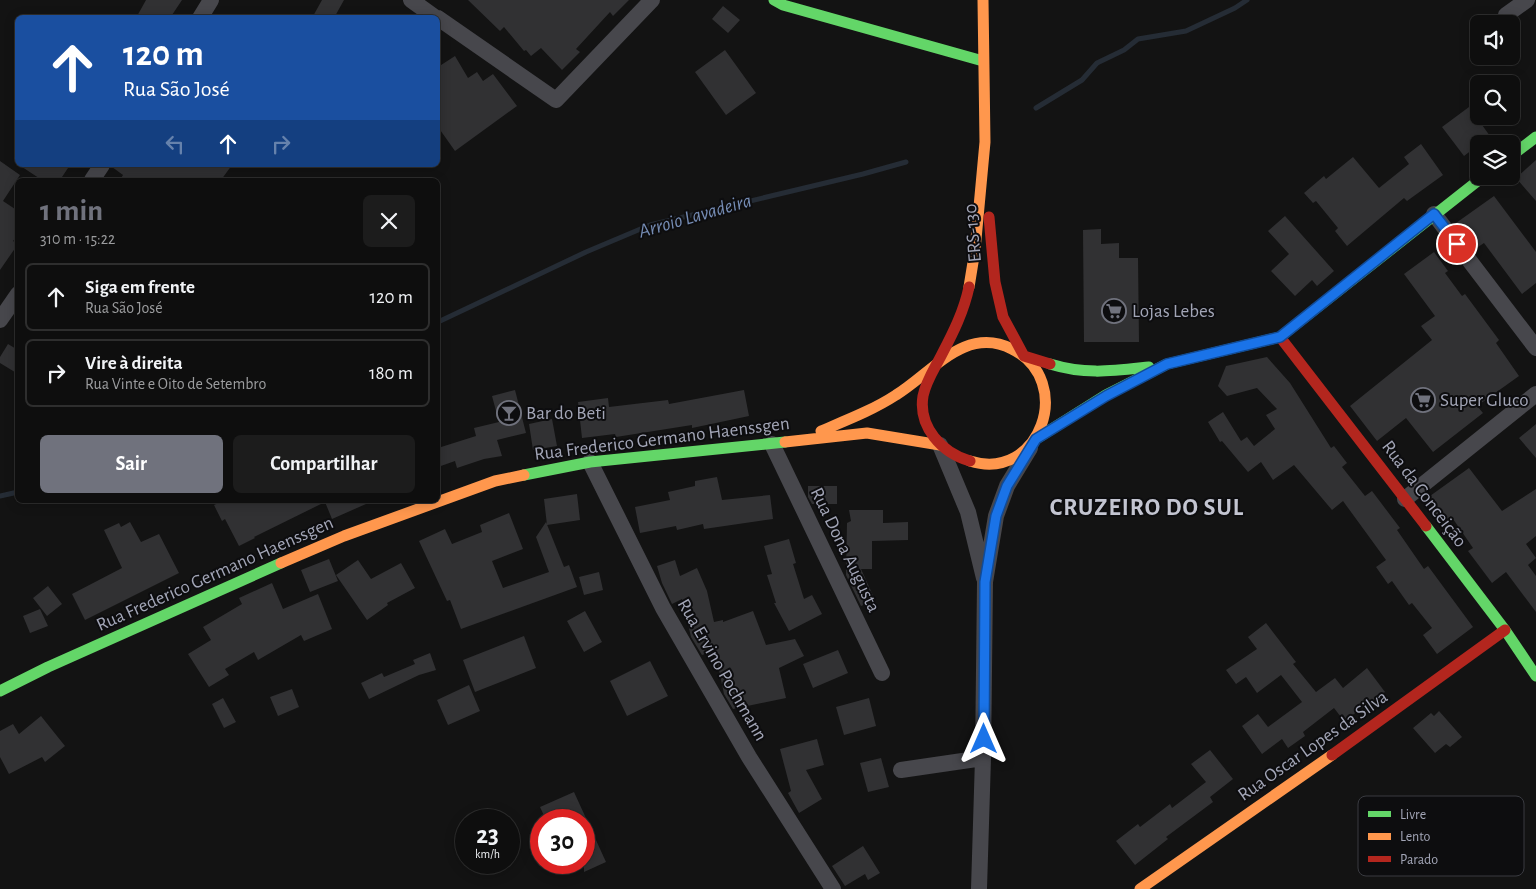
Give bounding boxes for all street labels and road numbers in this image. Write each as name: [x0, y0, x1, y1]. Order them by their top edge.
street label: ERS-130: [961, 203, 985, 263]
street label: Rua Frederico Germano Haenssgen: [533, 414, 791, 464]
street label: Rua da Conceição: [1378, 437, 1470, 551]
street label: Rua Dona Augusta: [807, 485, 883, 615]
street label: Rua Frederico Germano Haenssgen: [94, 513, 336, 635]
street label: Rua Ervino Pochmann: [674, 596, 770, 744]
street label: Rua Oscar Lopes da Silva: [1235, 687, 1391, 805]

